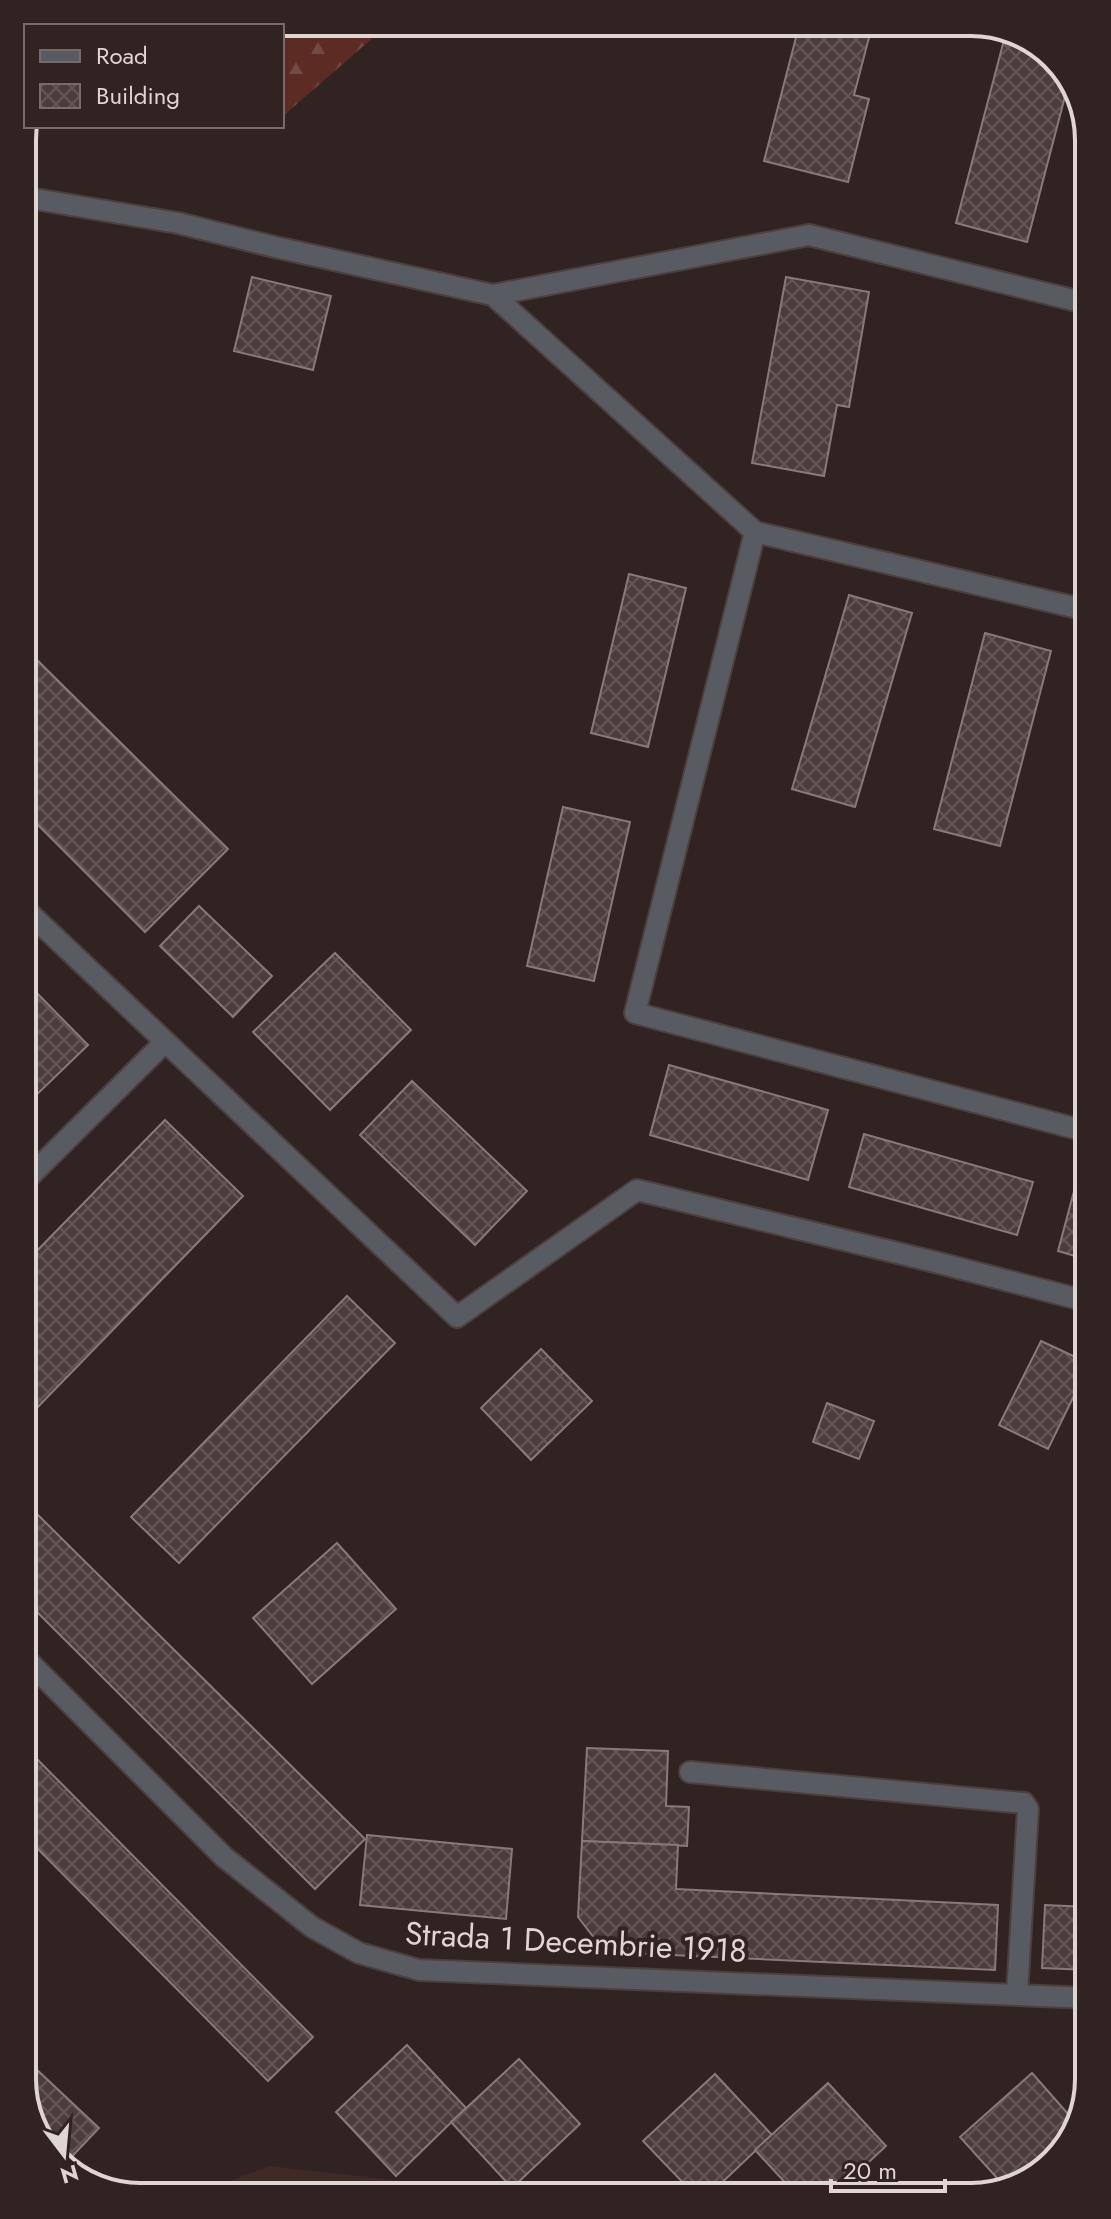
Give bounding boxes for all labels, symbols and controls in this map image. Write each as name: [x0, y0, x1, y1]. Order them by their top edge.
legend: [24, 24, 284, 128]
text: Road: [96, 38, 148, 73]
text: Building: [96, 78, 180, 113]
street label: Strada 1 Decembrie 1918: [404, 1910, 748, 1974]
north arrow: [24, 2115, 104, 2195]
scale bar: [831, 2143, 945, 2193]
text: 20 m: [843, 2153, 897, 2188]
text: N: [57, 2156, 82, 2192]

